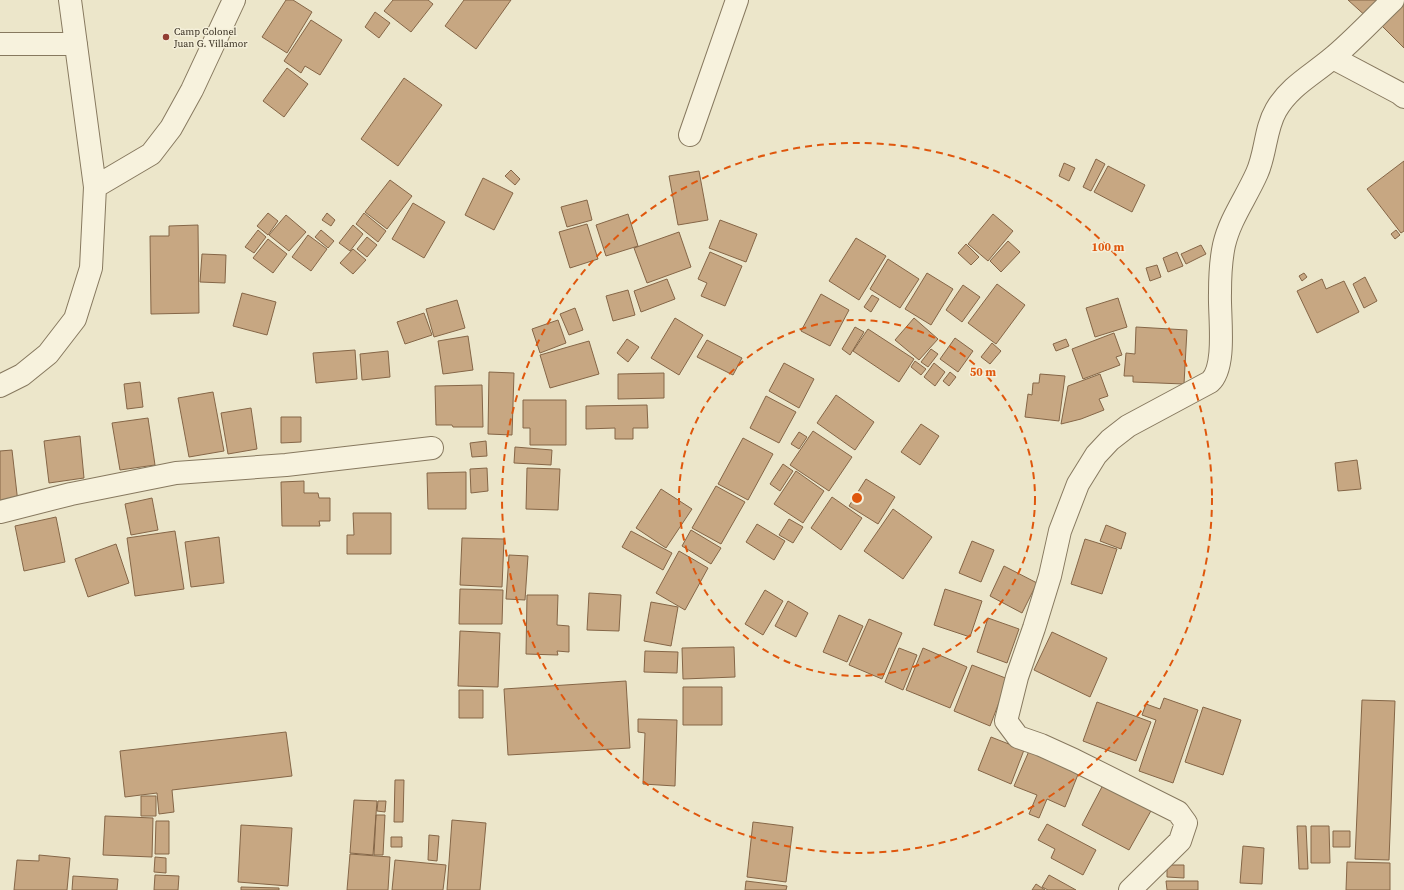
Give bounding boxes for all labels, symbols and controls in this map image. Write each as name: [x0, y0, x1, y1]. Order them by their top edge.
place label: Camp Colonel Juan G. Villamor: [173, 25, 248, 50]
marker: Camp Colonel Juan G. Villamor: [161, 32, 171, 42]
text: 100 m: [1092, 239, 1125, 255]
text: 50 m: [970, 364, 996, 380]
centre of rings: [850, 491, 864, 505]

